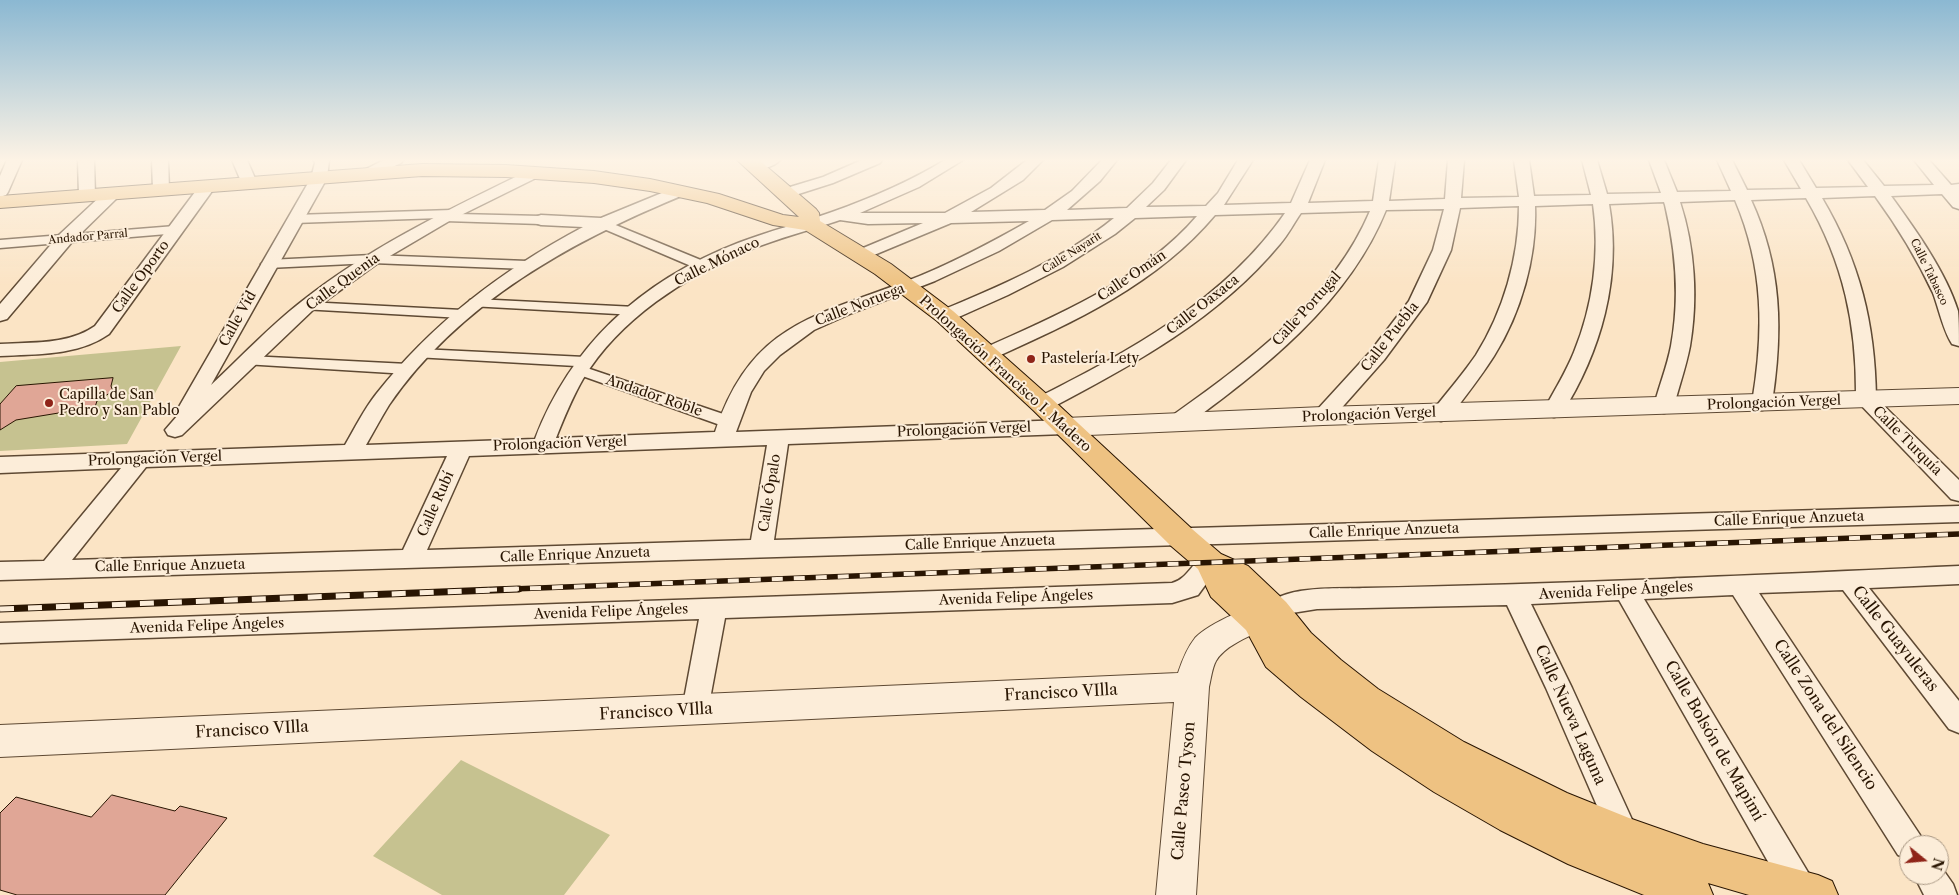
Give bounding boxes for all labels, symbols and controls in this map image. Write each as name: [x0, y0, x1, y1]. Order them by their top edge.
street label: Andador Parral: [48, 227, 128, 247]
street label: Calle Nayarit: [1040, 229, 1104, 277]
street label: Calle Mónaco: [672, 234, 762, 290]
street label: Calle Tabasco: [1907, 236, 1951, 308]
street label: Calle Oporto: [109, 237, 173, 317]
street label: Calle Omán: [1095, 247, 1169, 305]
street label: Calle Quenia: [303, 250, 383, 314]
street label: Calle Portugal: [1269, 268, 1345, 350]
street label: Calle Oaxaca: [1163, 271, 1243, 339]
street label: Calle Noruega: [813, 280, 907, 330]
street label: Calle Vid: [216, 288, 260, 350]
street label: Prolongación Francisco I. Madero: [916, 292, 1094, 456]
street label: Calle Puebla: [1358, 299, 1422, 375]
place label: Pastelería Lety: [1041, 351, 1139, 367]
marker: Pastelería Lety: [1025, 353, 1037, 365]
street label: Andador Roble: [604, 372, 704, 420]
place label: Capilla de San Pedro y San Pablo: [59, 387, 180, 420]
street label: Prolongación Vergel: [1707, 392, 1841, 414]
marker: Capilla de San Pedro y San Pablo: [43, 397, 55, 409]
street label: Calle Turquía: [1869, 403, 1945, 479]
street label: Prolongación Vergel: [1302, 404, 1436, 426]
street label: Prolongación Vergel: [897, 419, 1031, 441]
street label: Prolongación Vergel: [493, 433, 627, 455]
street label: Prolongación Vergel: [88, 448, 222, 470]
street label: Calle Ópalo: [756, 453, 784, 533]
street label: Calle Rubí: [414, 469, 458, 539]
street label: Calle Enrique Anzueta: [1714, 508, 1864, 530]
street label: Calle Enrique Anzueta: [1309, 520, 1459, 542]
street label: Calle Enrique Anzueta: [905, 532, 1055, 554]
street label: Calle Enrique Anzueta: [500, 544, 650, 566]
street label: Calle Enrique Anzueta: [95, 556, 245, 576]
street label: Avenida Felipe Ángeles: [1538, 579, 1694, 603]
street label: Calle Guayuleras: [1848, 582, 1942, 696]
street label: Avenida Felipe Ángeles: [938, 587, 1094, 609]
street label: Avenida Felipe Ángeles: [533, 601, 689, 623]
street label: Avenida Felipe Ángeles: [129, 615, 285, 637]
street label: Calle Zona del Silencio: [1769, 636, 1881, 794]
street label: Calle Nueva Laguna: [1530, 642, 1610, 788]
street label: Calle Bolsón de Mapimí: [1660, 657, 1768, 825]
street label: Francisco VIlla: [1004, 680, 1118, 706]
street label: Francisco VIlla: [599, 699, 713, 725]
street label: Francisco VIlla: [195, 717, 309, 743]
street label: Calle Paseo Tyson: [1168, 721, 1200, 861]
north arrow: [1899, 835, 1949, 885]
text: N: [1927, 856, 1948, 873]

